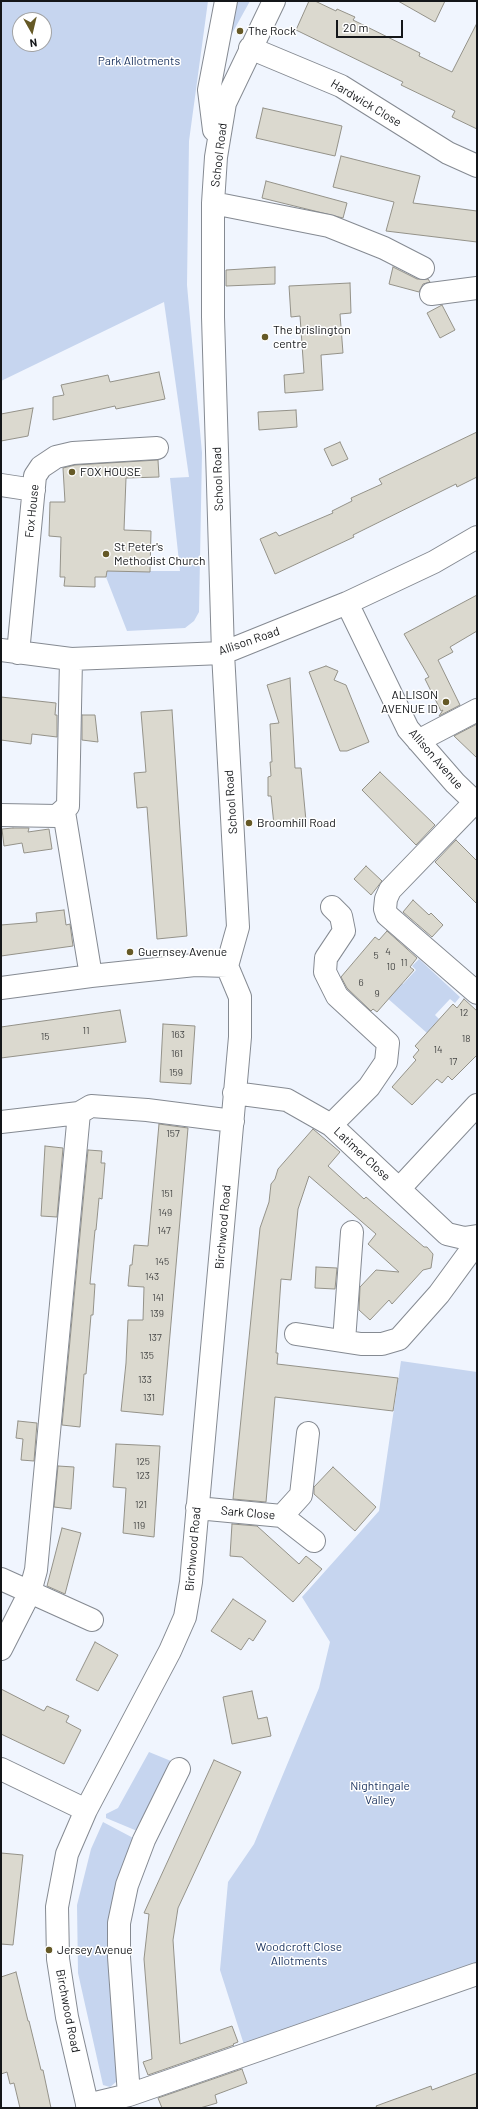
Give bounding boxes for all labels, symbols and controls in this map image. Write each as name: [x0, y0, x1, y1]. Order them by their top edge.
north arrow: [12, 12, 52, 52]
scale bar: [338, 12, 405, 38]
text: 20 m: [343, 20, 369, 34]
place label: The Rock: [248, 24, 296, 38]
marker: The Rock: [235, 26, 245, 36]
text: N: [29, 36, 38, 50]
park label: Park Allotments: [98, 54, 180, 68]
street label: Hardwick Close: [328, 76, 404, 130]
street label: School Road: [208, 122, 230, 188]
place label: The brislington centre: [273, 323, 351, 351]
marker: The brislington centre: [260, 332, 270, 342]
street label: School Road: [210, 447, 226, 511]
place label: FOX HOUSE: [80, 465, 141, 479]
marker: FOX HOUSE: [67, 467, 77, 477]
street label: Fox House: [22, 483, 42, 539]
place label: St Peter's Methodist Church: [114, 540, 206, 568]
marker: St Peter's Methodist Church: [101, 549, 111, 559]
street label: Allison Road: [217, 624, 281, 658]
place label: ALLISON AVENUE ID: [381, 688, 438, 716]
marker: ALLISON AVENUE ID: [441, 697, 451, 707]
street label: Allison Avenue: [406, 726, 466, 792]
street label: School Road: [222, 769, 240, 835]
place label: Broomhill Road: [257, 816, 336, 830]
marker: Broomhill Road: [244, 818, 254, 828]
place label: Guernsey Avenue: [138, 945, 227, 959]
house number: 4: [385, 946, 391, 958]
marker: Guernsey Avenue: [125, 947, 135, 957]
house number: 5: [373, 950, 379, 962]
house number: 11: [400, 957, 408, 969]
house number: 10: [386, 961, 396, 973]
house number: 6: [358, 977, 364, 989]
house number: 9: [374, 988, 380, 1000]
house number: 12: [460, 1007, 468, 1019]
house number: 11: [82, 1025, 90, 1037]
house number: 163: [171, 1029, 185, 1041]
house number: 15: [41, 1031, 49, 1043]
house number: 18: [462, 1033, 470, 1045]
house number: 14: [433, 1044, 443, 1056]
house number: 161: [171, 1048, 183, 1060]
house number: 17: [449, 1056, 457, 1068]
house number: 159: [169, 1067, 183, 1079]
street label: Latimer Close: [331, 1124, 393, 1184]
house number: 157: [166, 1128, 180, 1140]
street label: Birchwood Road: [212, 1184, 234, 1270]
house number: 151: [161, 1188, 173, 1200]
house number: 149: [158, 1207, 172, 1219]
house number: 147: [157, 1225, 171, 1237]
house number: 145: [155, 1256, 169, 1268]
house number: 143: [145, 1271, 159, 1283]
house number: 141: [152, 1292, 164, 1304]
house number: 139: [150, 1308, 164, 1320]
house number: 137: [148, 1332, 162, 1344]
house number: 135: [140, 1350, 154, 1362]
house number: 133: [138, 1374, 152, 1386]
house number: 131: [143, 1392, 155, 1404]
house number: 125: [136, 1456, 150, 1468]
house number: 123: [136, 1470, 150, 1482]
house number: 121: [135, 1499, 147, 1511]
street label: Sark Close: [220, 1503, 276, 1523]
street label: Birchwood Road: [182, 1506, 204, 1592]
house number: 119: [133, 1520, 145, 1532]
park label: Nightingale Valley: [350, 1779, 410, 1807]
park label: Woodcroft Close Allotments: [256, 1940, 342, 1968]
place label: Jersey Avenue: [57, 1943, 133, 1957]
marker: Jersey Avenue: [44, 1945, 54, 1955]
street label: Birchwood Road: [53, 1968, 83, 2054]

